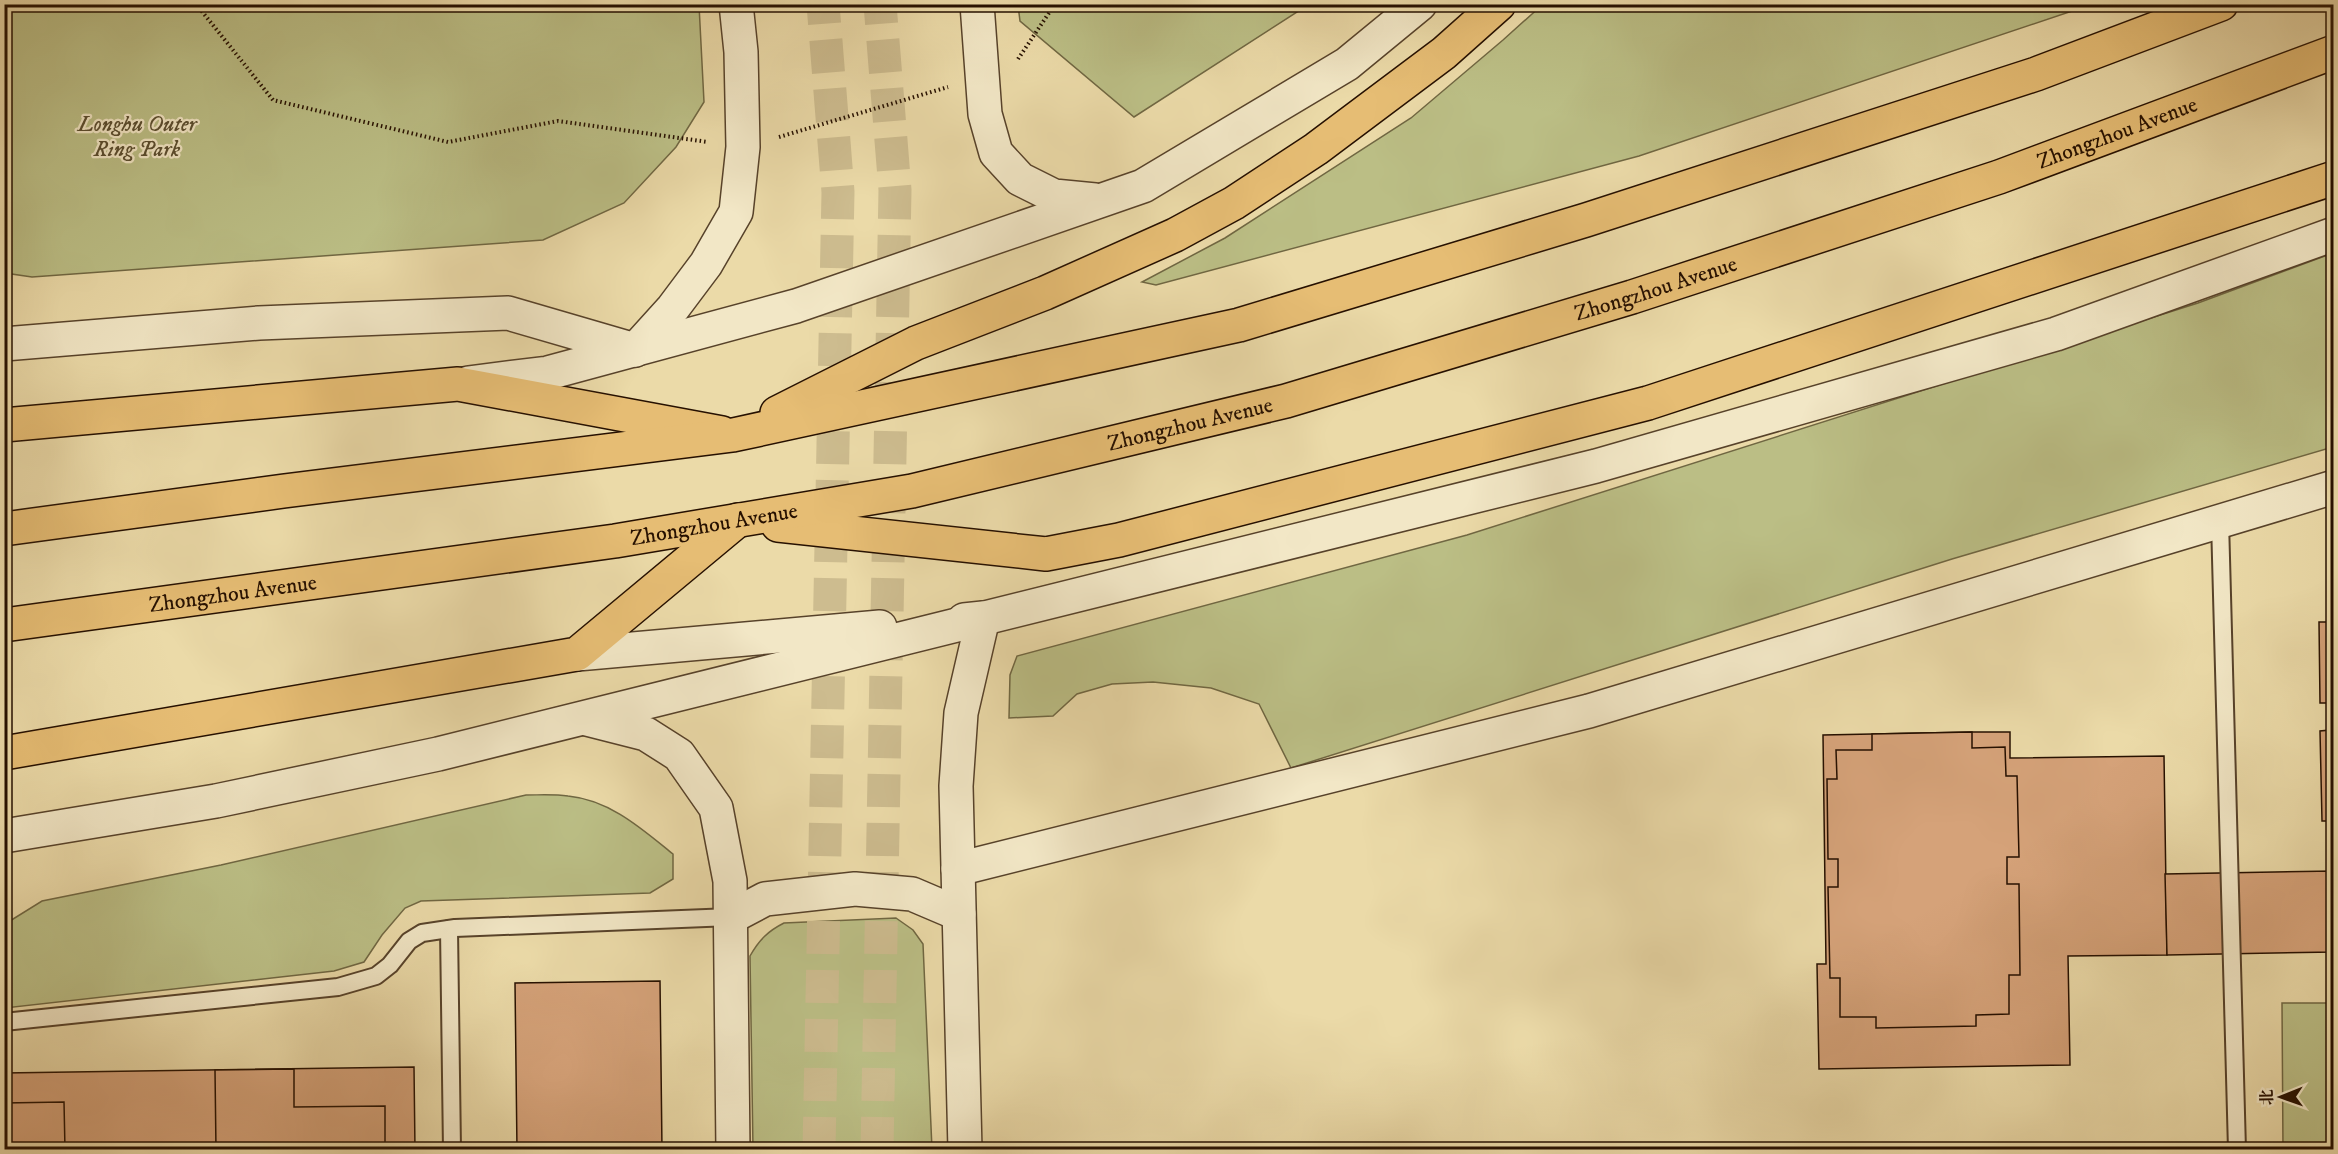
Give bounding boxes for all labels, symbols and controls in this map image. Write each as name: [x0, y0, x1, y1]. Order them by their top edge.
street label: Zhongzhou Avenue: [2033, 91, 2201, 175]
park label: Longhu Outer Ring Park: [76, 111, 199, 163]
street label: Zhongzhou Avenue: [1571, 250, 1740, 327]
street label: Zhongzhou Avenue: [1105, 391, 1275, 457]
street label: Zhongzhou Avenue: [628, 497, 799, 552]
street label: Zhongzhou Avenue: [147, 569, 318, 618]
north arrow: [2251, 1067, 2311, 1127]
text: 北: [2257, 1089, 2277, 1105]

